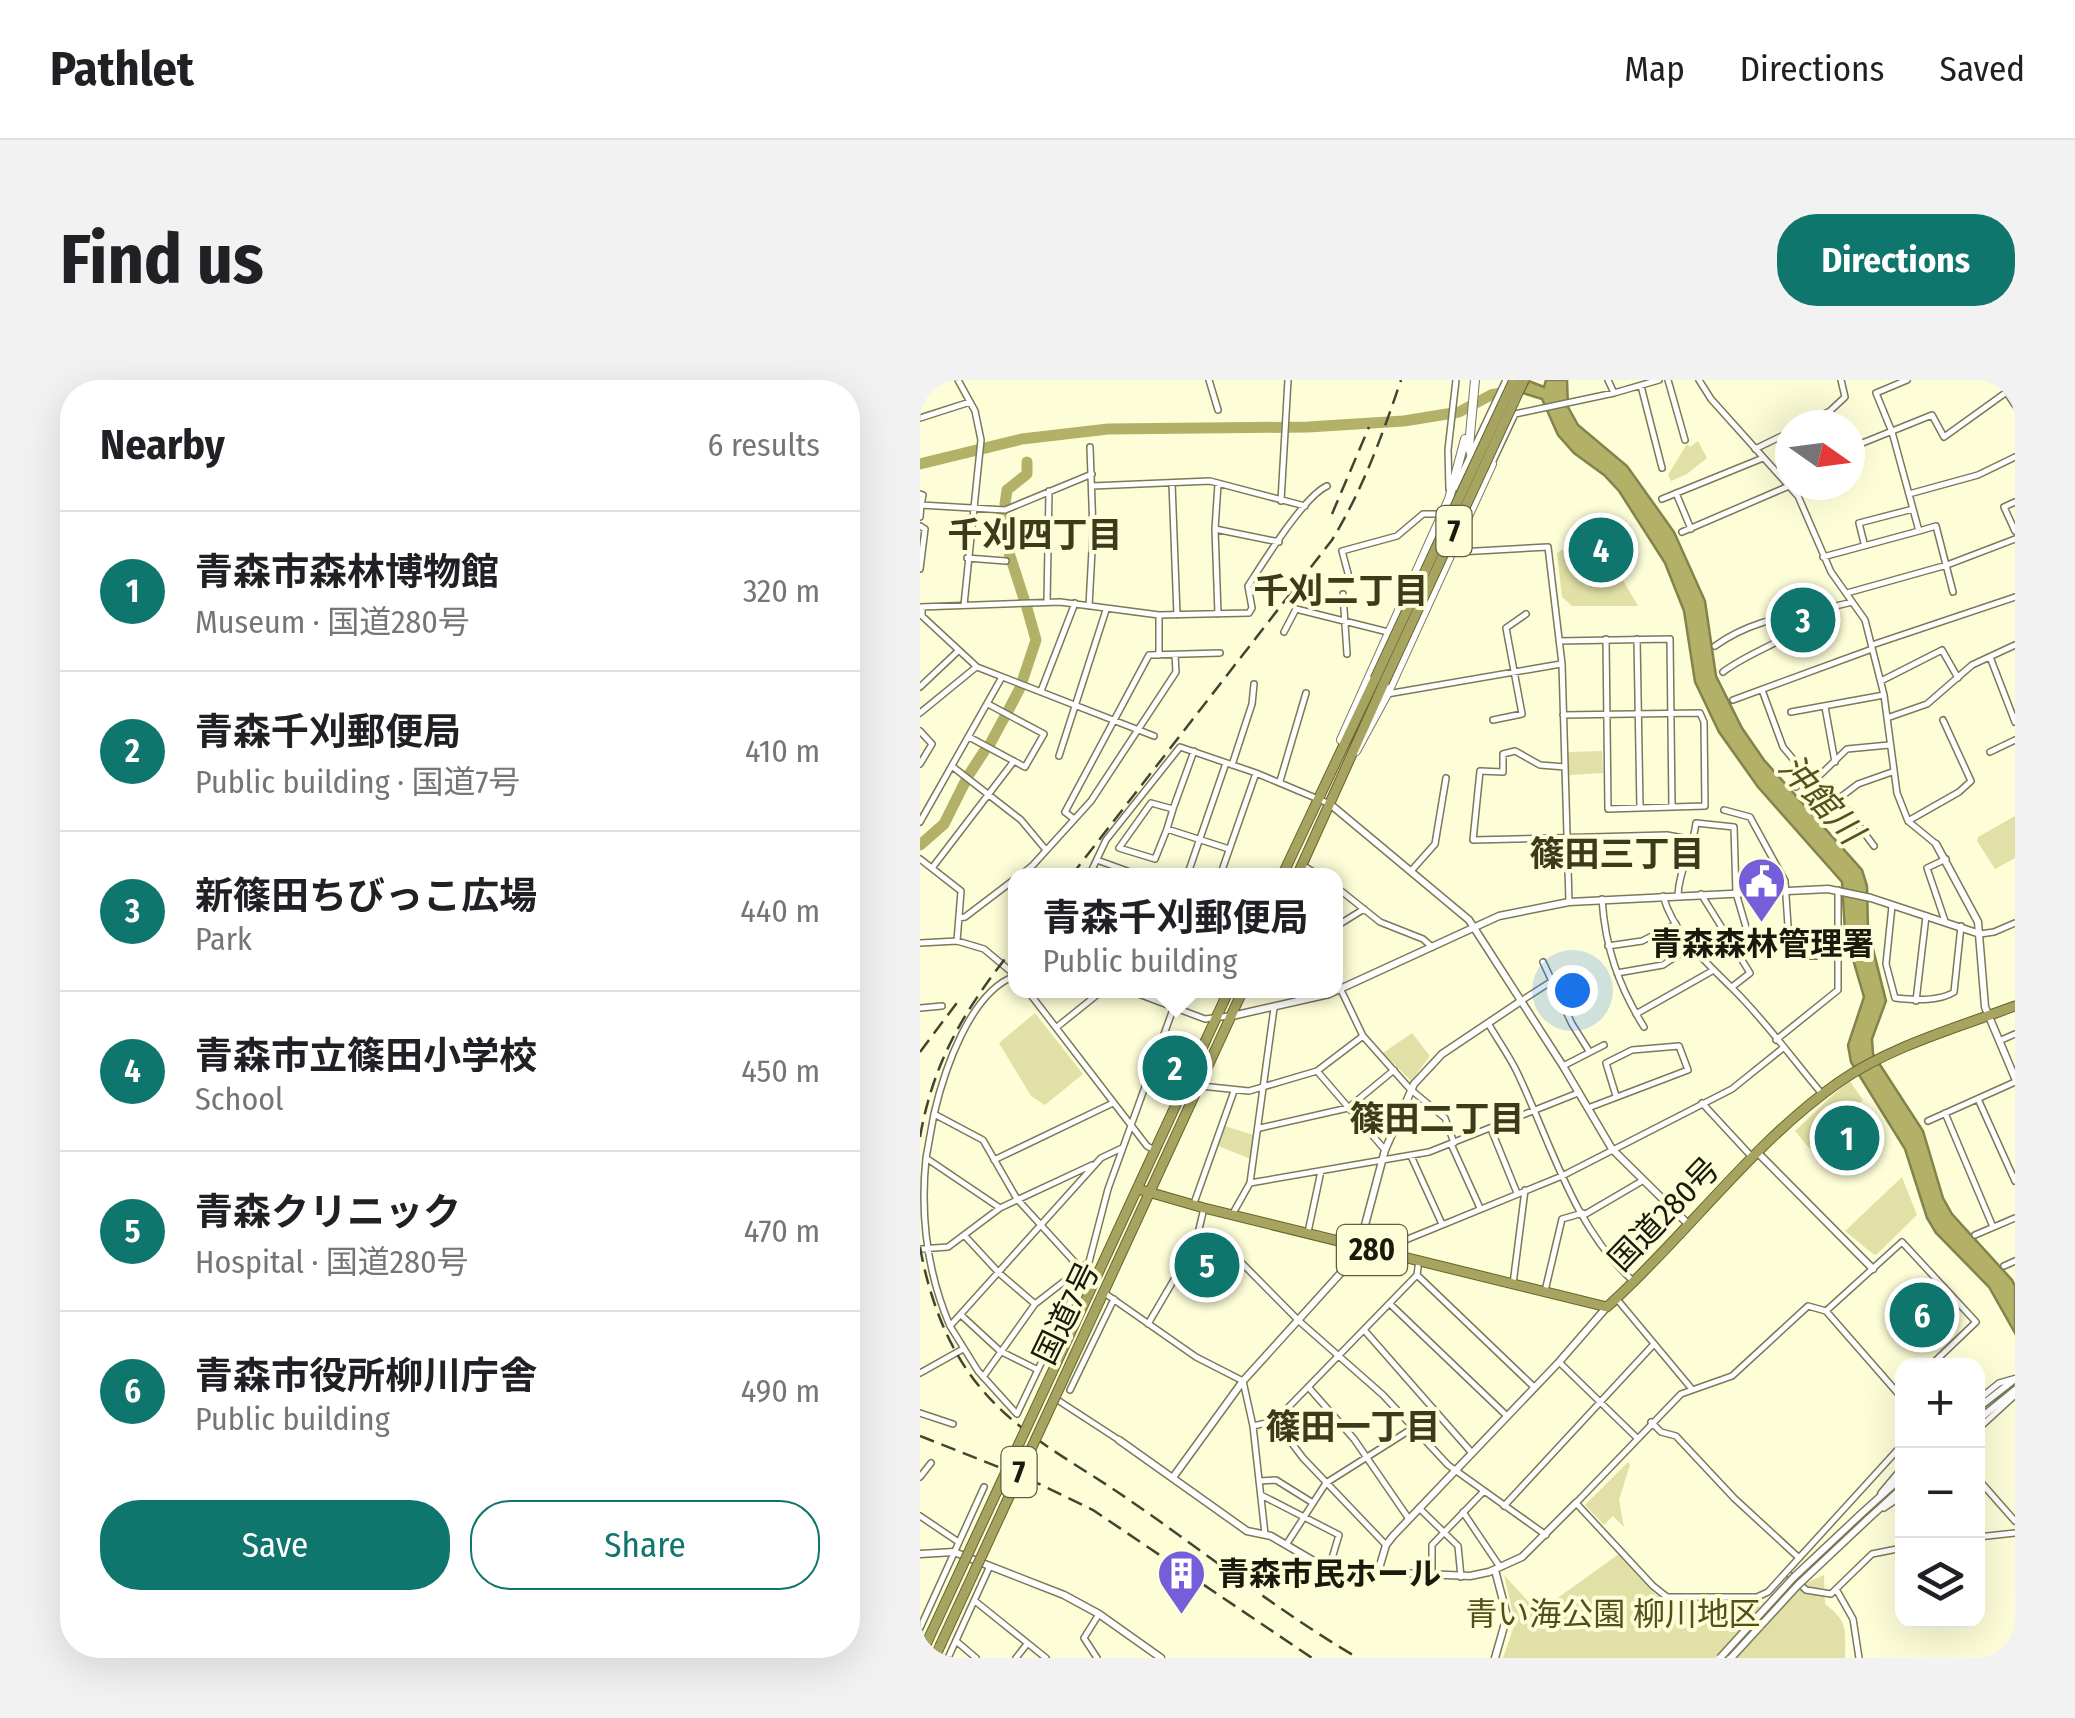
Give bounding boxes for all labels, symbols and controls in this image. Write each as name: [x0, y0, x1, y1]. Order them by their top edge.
text: Pathlet: [50, 40, 194, 98]
text: Map: [1624, 48, 1685, 90]
text: Directions: [1740, 48, 1885, 90]
text: Saved: [1940, 48, 2025, 90]
button: Directions: [1777, 214, 2015, 306]
text: Find us: [60, 218, 264, 302]
north arrow: [1775, 410, 1865, 500]
text: Nearby: [100, 420, 225, 470]
text: 6 results: [708, 426, 820, 464]
road number: 7: [1436, 506, 1472, 556]
pin: 4: [1568, 512, 1634, 588]
district label: 千刈四丁目: [947, 514, 1123, 556]
text: 青森市森林博物館: [195, 549, 499, 595]
district label: 千刈二丁目: [1253, 570, 1429, 612]
text: 1: [126, 572, 139, 610]
text: 320 m: [743, 572, 820, 610]
pin: 3: [1770, 582, 1836, 658]
text: Museum · 国道280号: [195, 603, 470, 641]
text: 青森千刈郵便局: [195, 709, 461, 755]
text: 2: [125, 732, 140, 770]
text: 410 m: [745, 732, 820, 770]
water label: 沖館川: [1770, 746, 1874, 855]
text: Public building · 国道7号: [195, 763, 520, 801]
district label: 篠田三丁目: [1529, 833, 1705, 875]
public building icon: 青森森林管理署: [1736, 856, 1788, 924]
popup: [1008, 868, 1343, 998]
text: 新篠田ちびっこ広場: [195, 873, 537, 919]
text: 3: [125, 892, 140, 930]
text: 440 m: [740, 892, 820, 930]
text: 青森千刈郵便局: [1042, 895, 1309, 941]
text: Park: [195, 920, 252, 958]
place label: 青森森林管理署: [1650, 925, 1874, 963]
text: Public building: [1042, 942, 1237, 980]
your location: [1547, 965, 1598, 1016]
pin: 2: [1142, 1030, 1208, 1106]
text: 青森市立篠田小学校: [195, 1033, 537, 1079]
text: 4: [124, 1052, 141, 1090]
text: 450 m: [741, 1052, 820, 1090]
text: School: [195, 1080, 284, 1118]
district label: 篠田二丁目: [1349, 1098, 1525, 1140]
pin: 1: [1814, 1100, 1880, 1176]
street label: 国道280号: [1601, 1149, 1727, 1279]
text: 青森クリニック: [195, 1189, 461, 1235]
text: 5: [125, 1212, 140, 1250]
text: 470 m: [744, 1212, 820, 1250]
road number: 280: [1337, 1225, 1407, 1275]
pin: 5: [1174, 1228, 1240, 1302]
text: Hospital · 国道280号: [195, 1243, 469, 1281]
street label: 国道7号: [1025, 1256, 1107, 1370]
pin: 6: [1890, 1278, 1954, 1352]
text: 青森市役所柳川庁舎: [195, 1353, 537, 1399]
map controls: [1895, 1358, 1985, 1628]
button: +: [1895, 1358, 1985, 1448]
text: 6: [124, 1372, 141, 1410]
text: 490 m: [741, 1372, 820, 1410]
text: Public building: [195, 1400, 390, 1438]
district label: 篠田一丁目: [1265, 1406, 1441, 1448]
road number: 7: [1002, 1447, 1036, 1497]
button: −: [1895, 1448, 1985, 1538]
button: Save: [100, 1500, 450, 1590]
button: Share: [470, 1500, 820, 1590]
button: layers: [1895, 1538, 1985, 1628]
building icon: 青森市民ホール: [1156, 1548, 1208, 1616]
place label: 青森市民ホール: [1217, 1555, 1441, 1593]
park label: 青い海公園 柳川地区: [1465, 1595, 1761, 1633]

